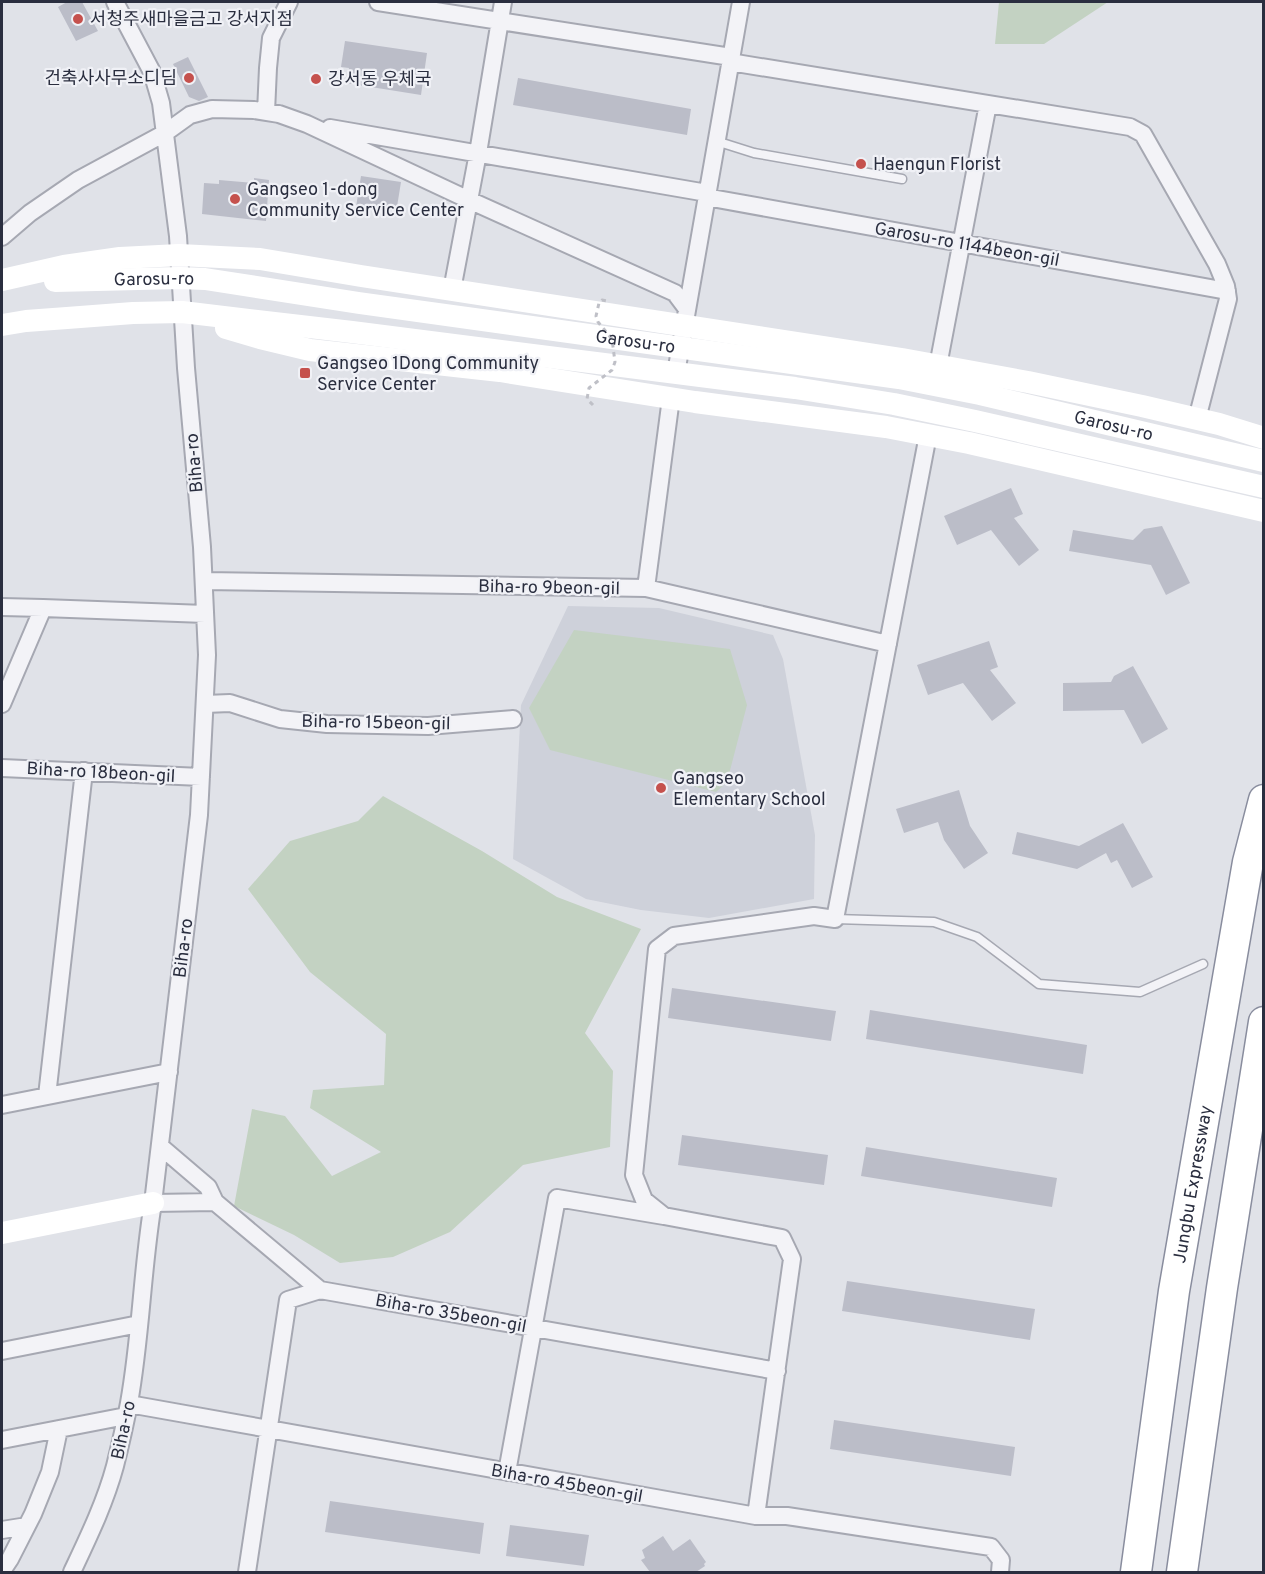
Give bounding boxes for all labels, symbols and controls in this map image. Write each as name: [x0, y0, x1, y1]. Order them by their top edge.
place label: 서청주새마을금고 강서지점: [90, 9, 293, 32]
marker: 서청주새마을금고 강서지점: [71, 12, 85, 26]
place label: 건축사사무소디딤: [45, 68, 177, 91]
place label: 강서동 우체국: [328, 69, 432, 92]
marker: 건축사사무소디딤: [182, 71, 196, 85]
marker: 강서동 우체국: [309, 72, 323, 86]
place label: Haengun Florist: [873, 154, 1001, 177]
marker: Haengun Florist: [854, 157, 868, 171]
place label: Gangseo 1-dong Community Service Center: [247, 179, 464, 223]
marker: Gangseo 1-dong Community Service Center: [228, 192, 242, 206]
street label: Garosu-ro 1144beon-gil: [872, 218, 1061, 273]
street label: Garosu-ro: [113, 268, 195, 293]
street label: Garosu-ro: [594, 326, 677, 360]
place label: Gangseo 1Dong Community Service Center: [317, 353, 539, 397]
marker: Gangseo 1Dong Community Service Center: [298, 366, 312, 380]
street label: Garosu-ro: [1071, 407, 1155, 447]
street label: Biha-ro: [181, 432, 210, 494]
street label: Biha-ro 9beon-gil: [478, 576, 620, 601]
street label: Biha-ro 15beon-gil: [301, 711, 451, 736]
street label: Biha-ro 18beon-gil: [26, 758, 176, 789]
place label: Gangseo Elementary School: [673, 768, 826, 812]
marker: Gangseo Elementary School: [654, 781, 668, 795]
street label: Biha-ro: [169, 917, 200, 979]
street label: Jungbu Expressway: [1169, 1104, 1219, 1265]
street label: Biha-ro 35beon-gil: [373, 1290, 528, 1339]
street label: Biha-ro: [107, 1399, 142, 1462]
street label: Biha-ro 45beon-gil: [489, 1460, 644, 1509]

